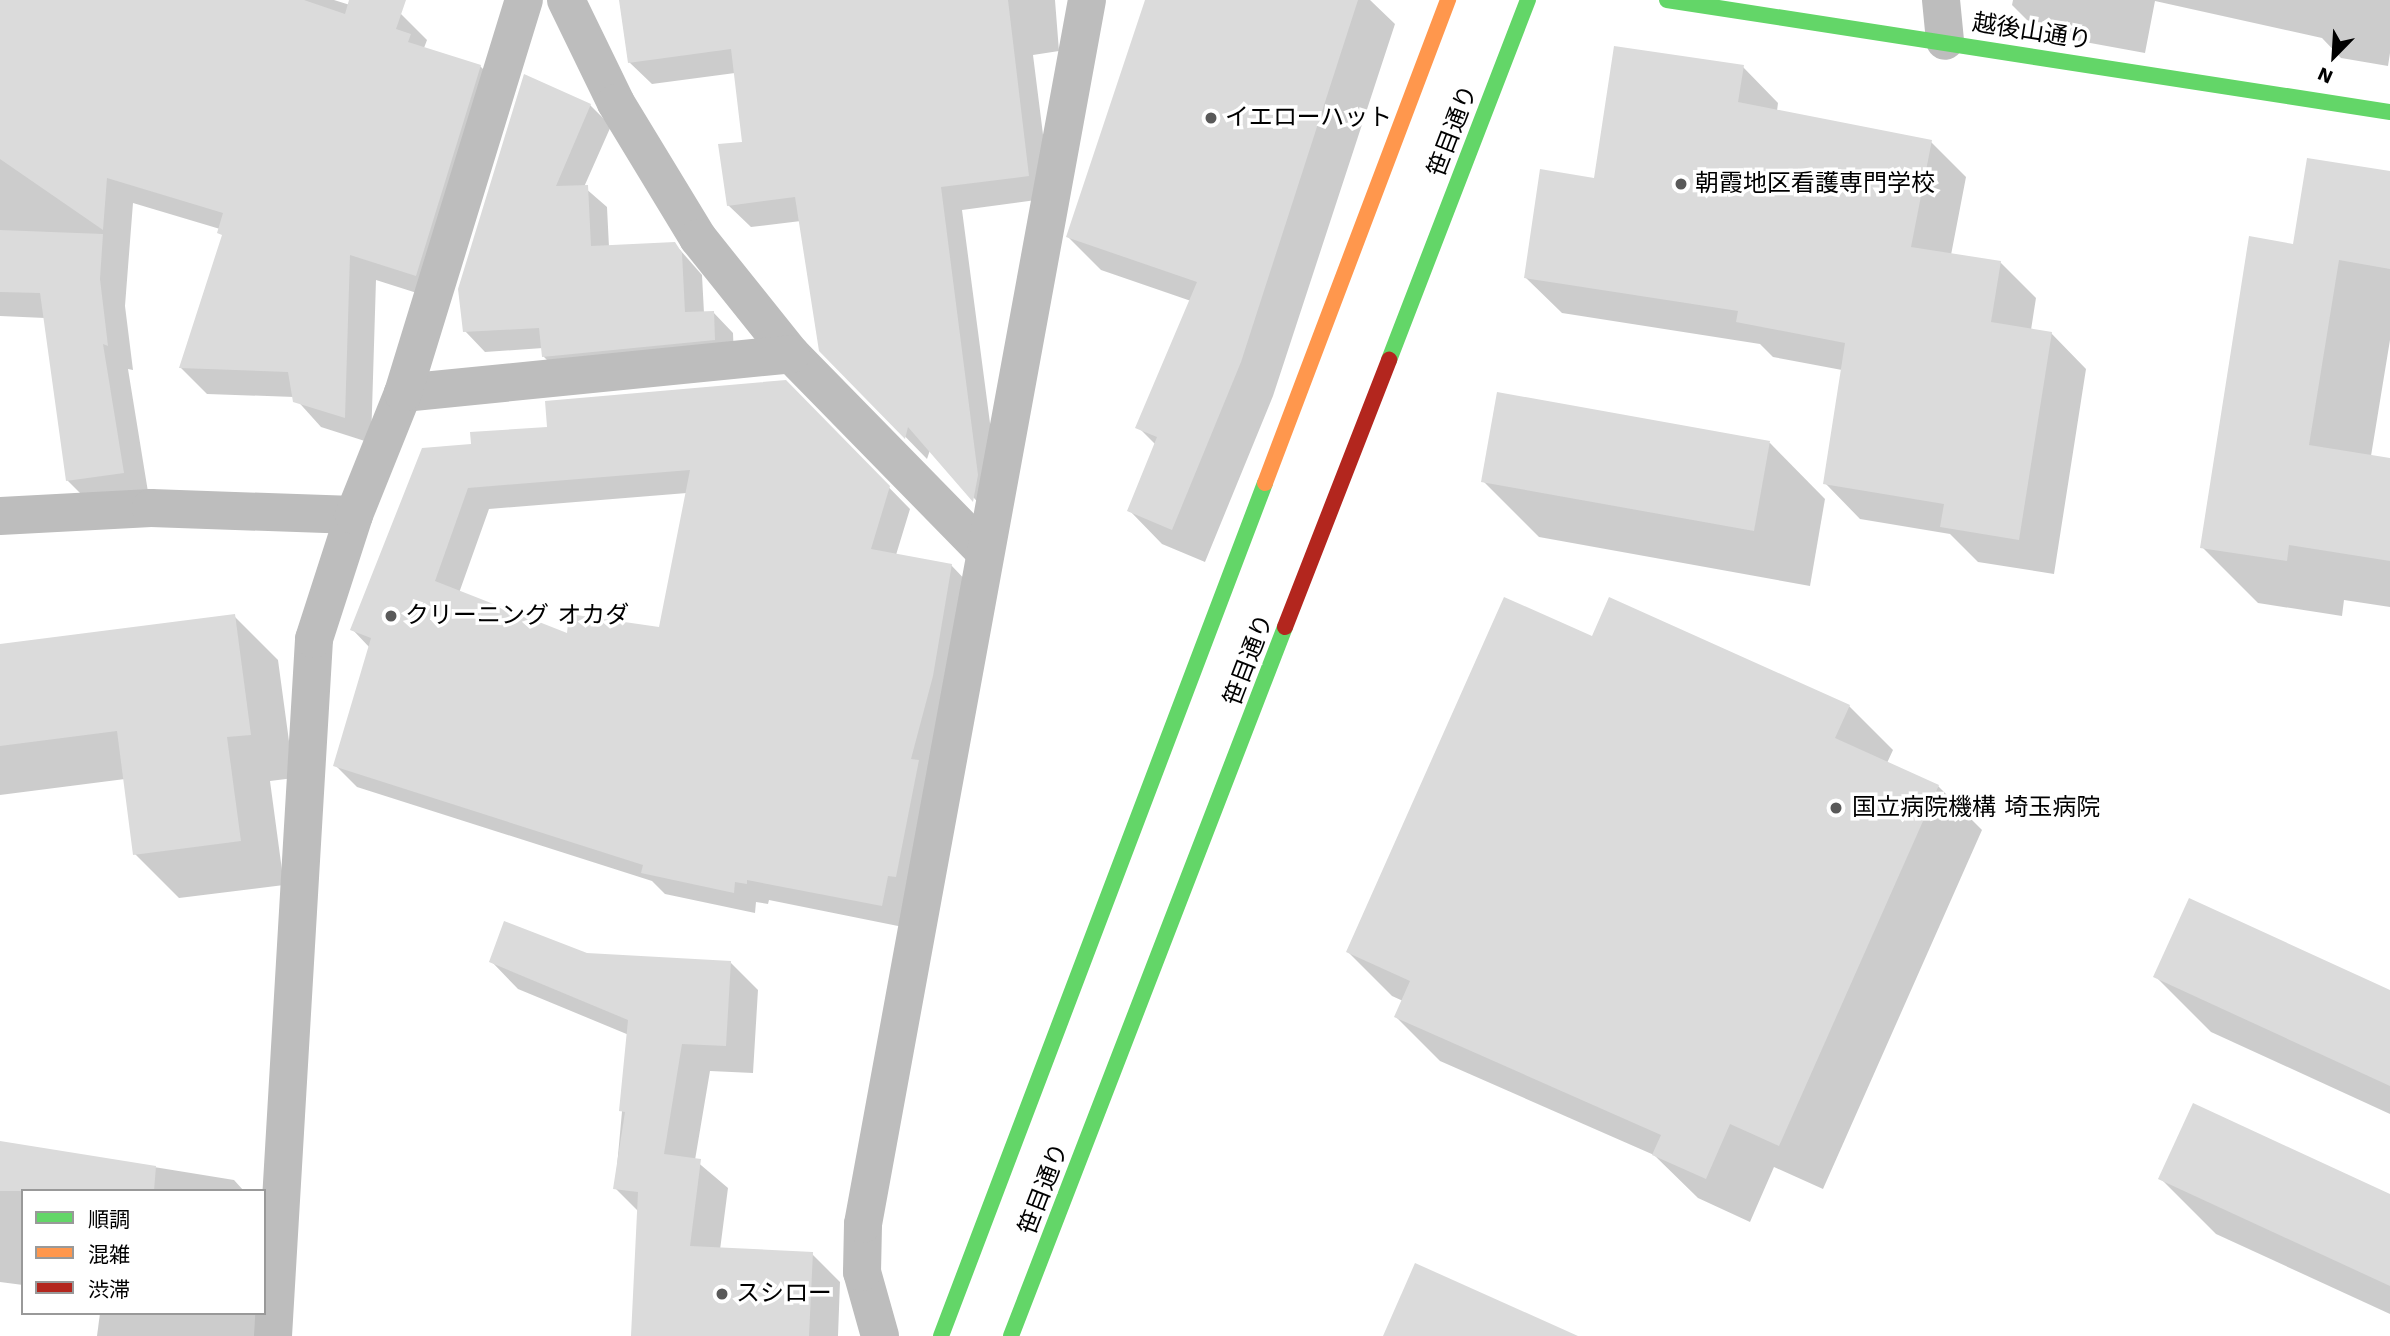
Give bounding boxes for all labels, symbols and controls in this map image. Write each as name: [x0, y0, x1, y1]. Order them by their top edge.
street label: 越後山通り: [1970, 8, 2094, 56]
north arrow: [2299, 21, 2369, 91]
text: N: [2314, 62, 2336, 89]
street label: 笹目通り: [1422, 81, 1484, 181]
place label: イエローハット: [1225, 104, 1393, 132]
marker: イエローハット: [1203, 110, 1219, 126]
place label: 朝霞地区看護専門学校: [1695, 170, 1935, 198]
marker: 朝霞地区看護専門学校: [1673, 176, 1689, 192]
place label: クリーニング オカダ: [405, 602, 629, 630]
marker: クリーニング オカダ: [383, 608, 399, 624]
street label: 笹目通り: [1218, 610, 1280, 710]
place label: 国立病院機構 埼玉病院: [1852, 794, 2100, 822]
marker: 国立病院機構 埼玉病院: [1826, 798, 1846, 818]
street label: 笹目通り: [1013, 1139, 1075, 1239]
legend: [21, 1189, 266, 1315]
text: 順調: [88, 1207, 130, 1232]
text: 混雑: [88, 1242, 130, 1267]
text: 渋滞: [88, 1277, 130, 1302]
place label: スシロー: [736, 1280, 832, 1308]
marker: スシロー: [714, 1286, 730, 1302]

